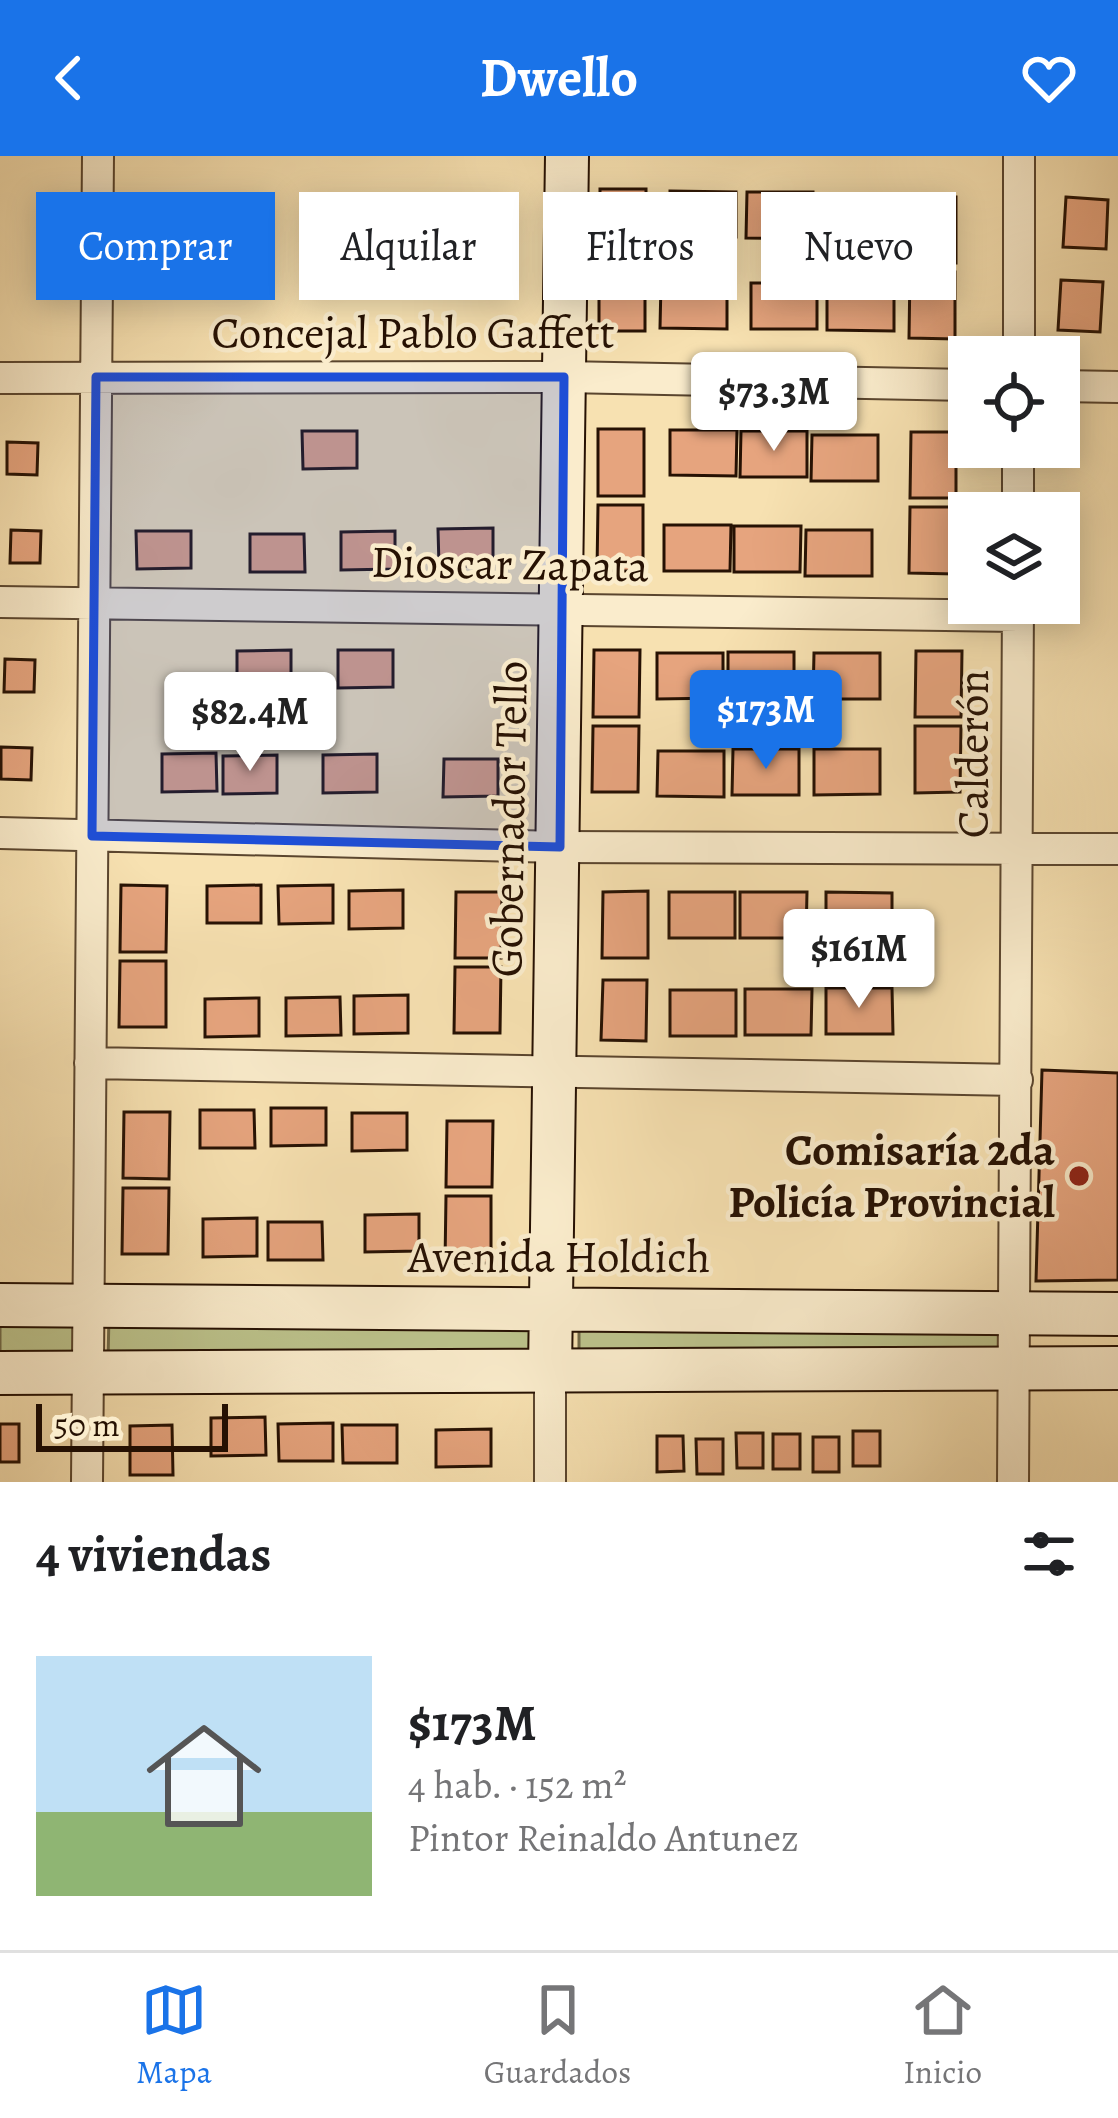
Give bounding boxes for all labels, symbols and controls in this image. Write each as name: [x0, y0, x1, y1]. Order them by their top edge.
text: Dwello: [480, 41, 638, 115]
icon: back: [36, 45, 102, 111]
icon: heart: [1016, 45, 1082, 111]
chip: Comprar: [36, 192, 275, 300]
chip: Alquilar: [299, 192, 519, 300]
chip: Filtros: [543, 192, 737, 300]
chip: Nuevo: [761, 192, 956, 300]
street label: Concejal Pablo Gaffett: [212, 302, 615, 364]
map controls: [948, 336, 1080, 624]
button: locate: [948, 336, 1080, 468]
pin: $73.3M: [676, 352, 872, 454]
text: $73.3M: [718, 364, 830, 417]
button: layers: [948, 492, 1080, 624]
street label: Dioscar Zapata: [371, 531, 649, 597]
street label: Gobernador Tello: [475, 660, 543, 978]
pin: $173M: [682, 670, 850, 772]
street label: Calderón: [942, 670, 1004, 838]
pin: $82.4M: [152, 672, 348, 774]
text: $173M: [717, 682, 815, 735]
text: $82.4M: [191, 684, 309, 737]
pin: $161M: [775, 909, 943, 1011]
text: $161M: [810, 921, 908, 974]
place label: Comisaría 2da Policía Provincial: [728, 1119, 1055, 1233]
marker: Comisaría 2da Policía Provincial: [1066, 1163, 1092, 1189]
street label: Avenida Holdich: [407, 1226, 710, 1288]
scale bar: [36, 1398, 228, 1451]
text: 50 m: [54, 1402, 120, 1447]
text: 4 viviendas: [36, 1519, 271, 1589]
icon: filters: [1016, 1521, 1082, 1587]
text: $173M: [408, 1688, 537, 1758]
icon: home: [132, 1704, 276, 1848]
text: 4 hab. · 152 m²: [408, 1758, 627, 1811]
text: Pintor Reinaldo Antunez: [408, 1811, 799, 1864]
tab: Mapa: [136, 1977, 212, 2094]
tab: Guardados: [484, 1977, 631, 2094]
tab: Inicio: [903, 1977, 982, 2094]

